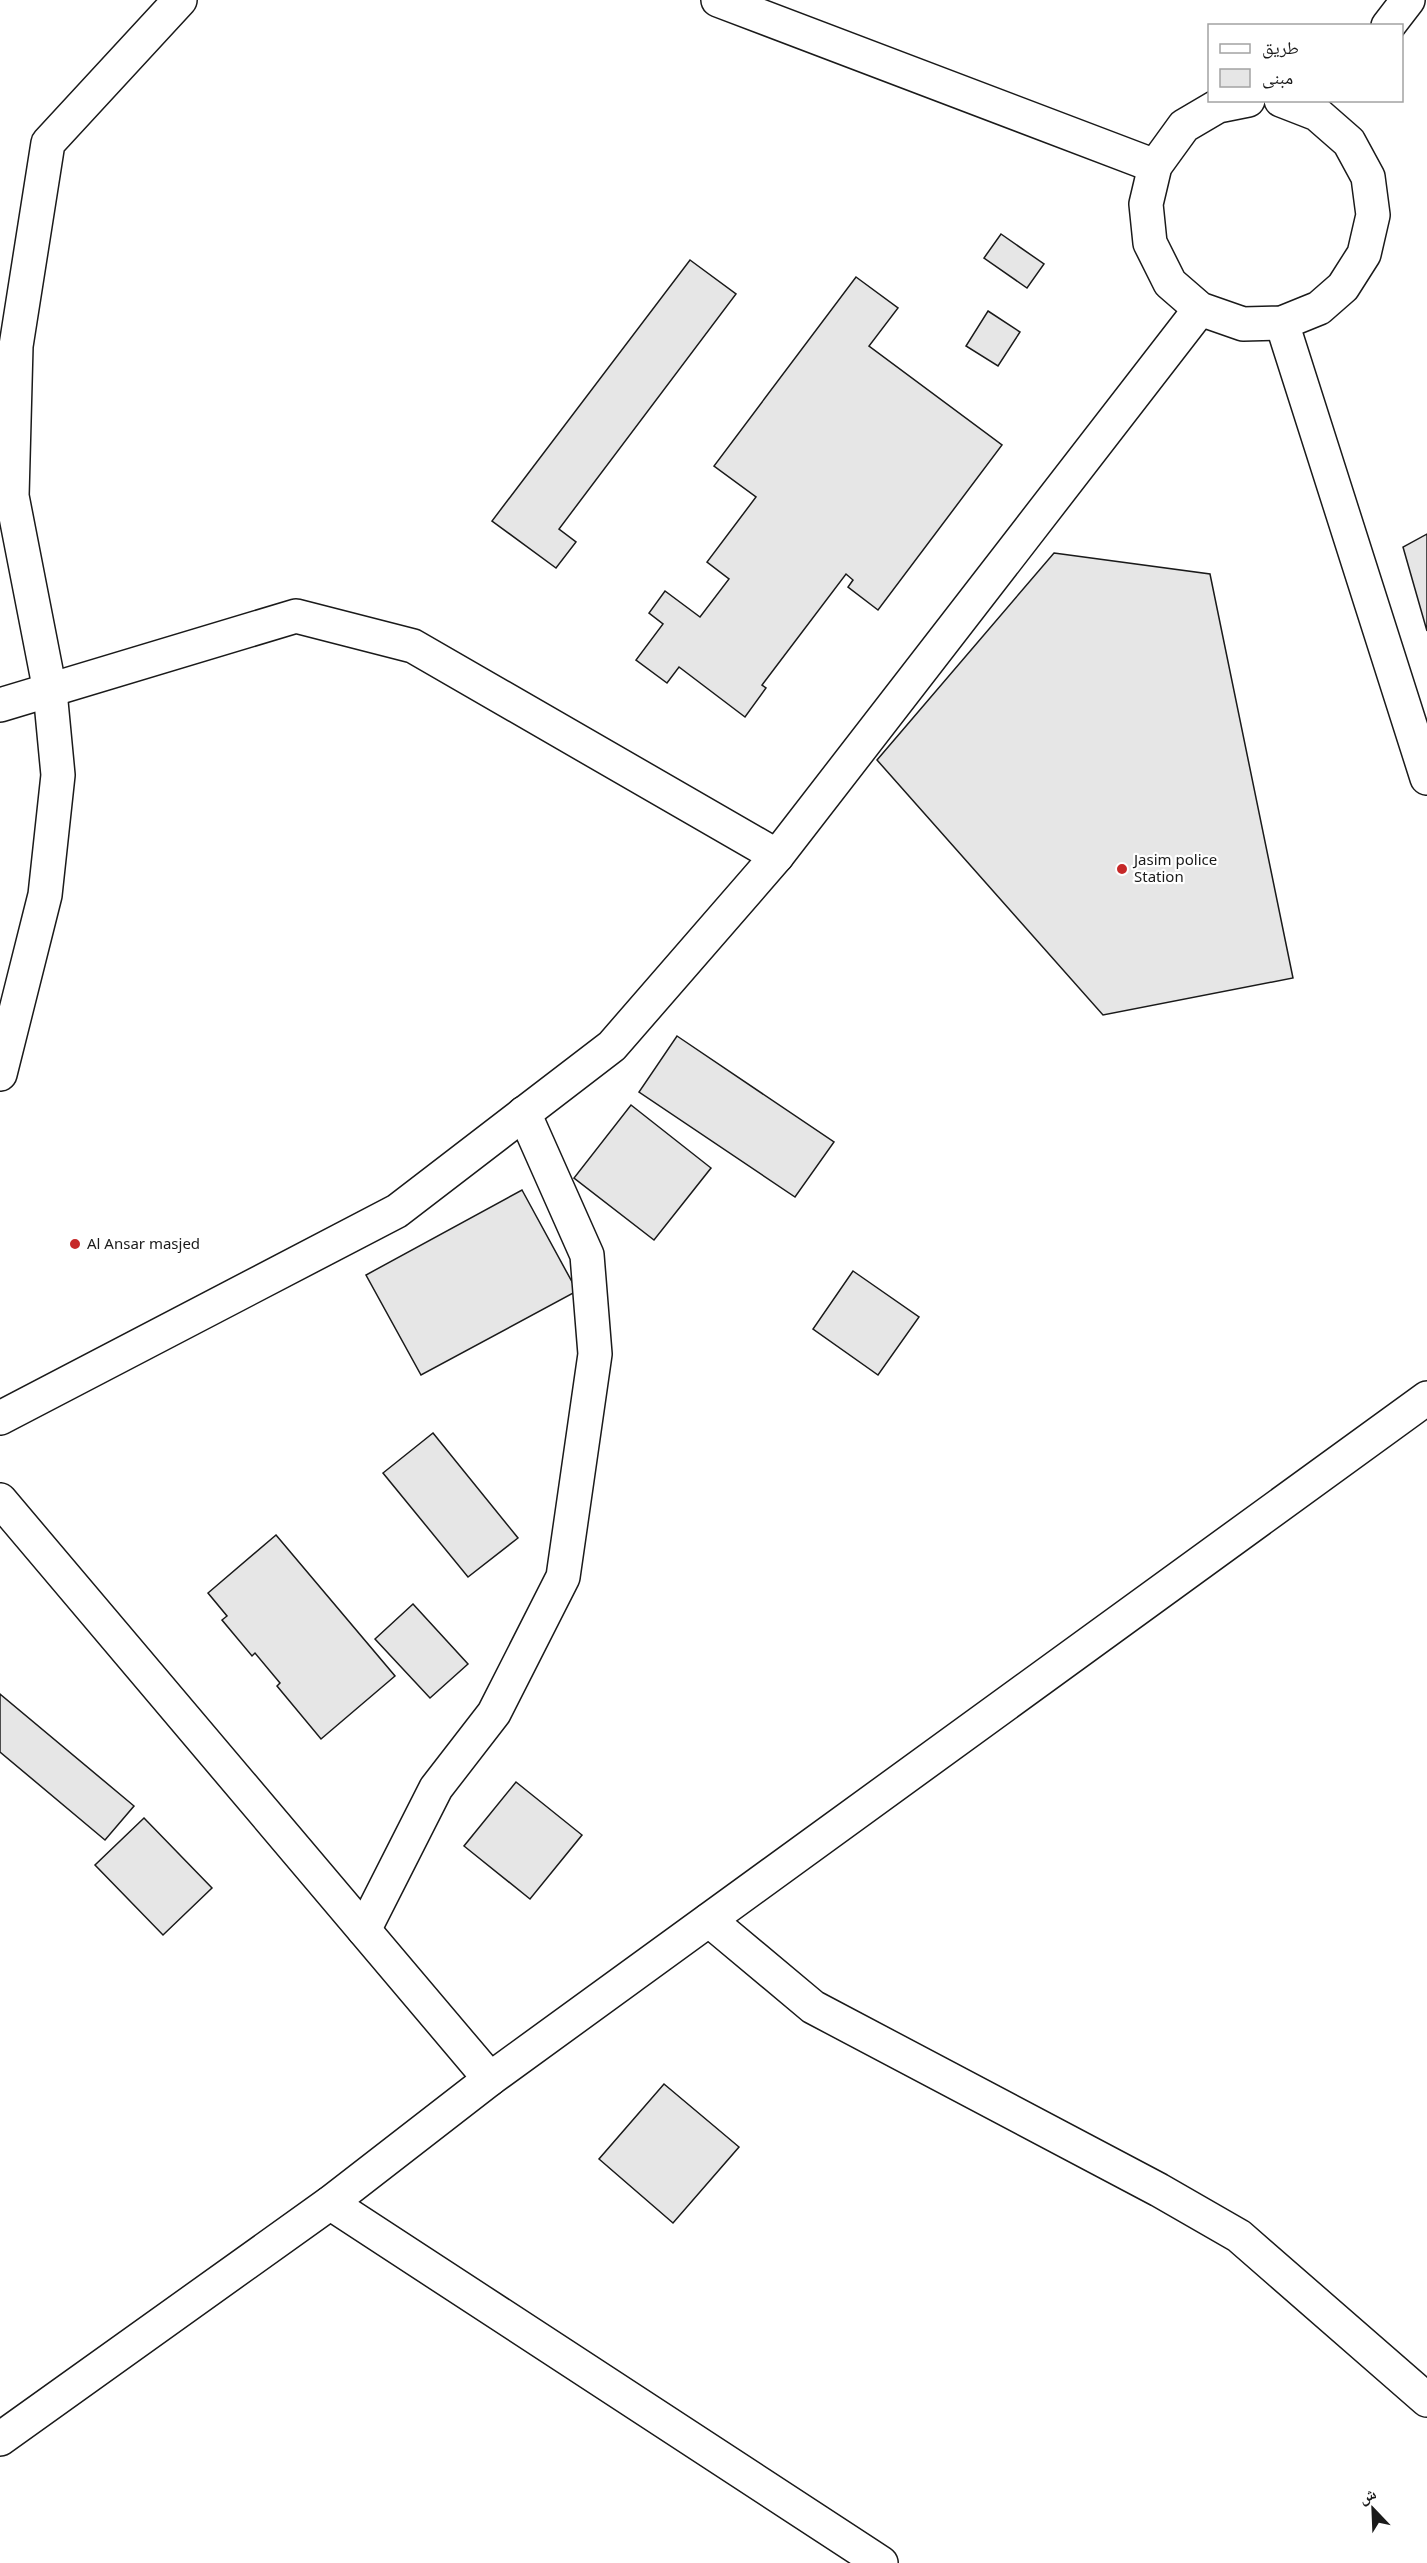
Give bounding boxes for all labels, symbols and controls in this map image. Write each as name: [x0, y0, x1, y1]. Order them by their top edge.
legend: [1208, 24, 1403, 102]
text: طريق: [1262, 35, 1299, 59]
text: مبنى: [1262, 65, 1293, 89]
place label: Jasim police Station: [1132, 849, 1217, 886]
marker: Jasim police Station: [1115, 862, 1129, 876]
place label: Al Ansar masjed: [87, 1233, 200, 1253]
marker: Al Ansar masjed: [68, 1237, 82, 1251]
north arrow: [1343, 2479, 1403, 2539]
text: ش: [1355, 2482, 1379, 2509]

